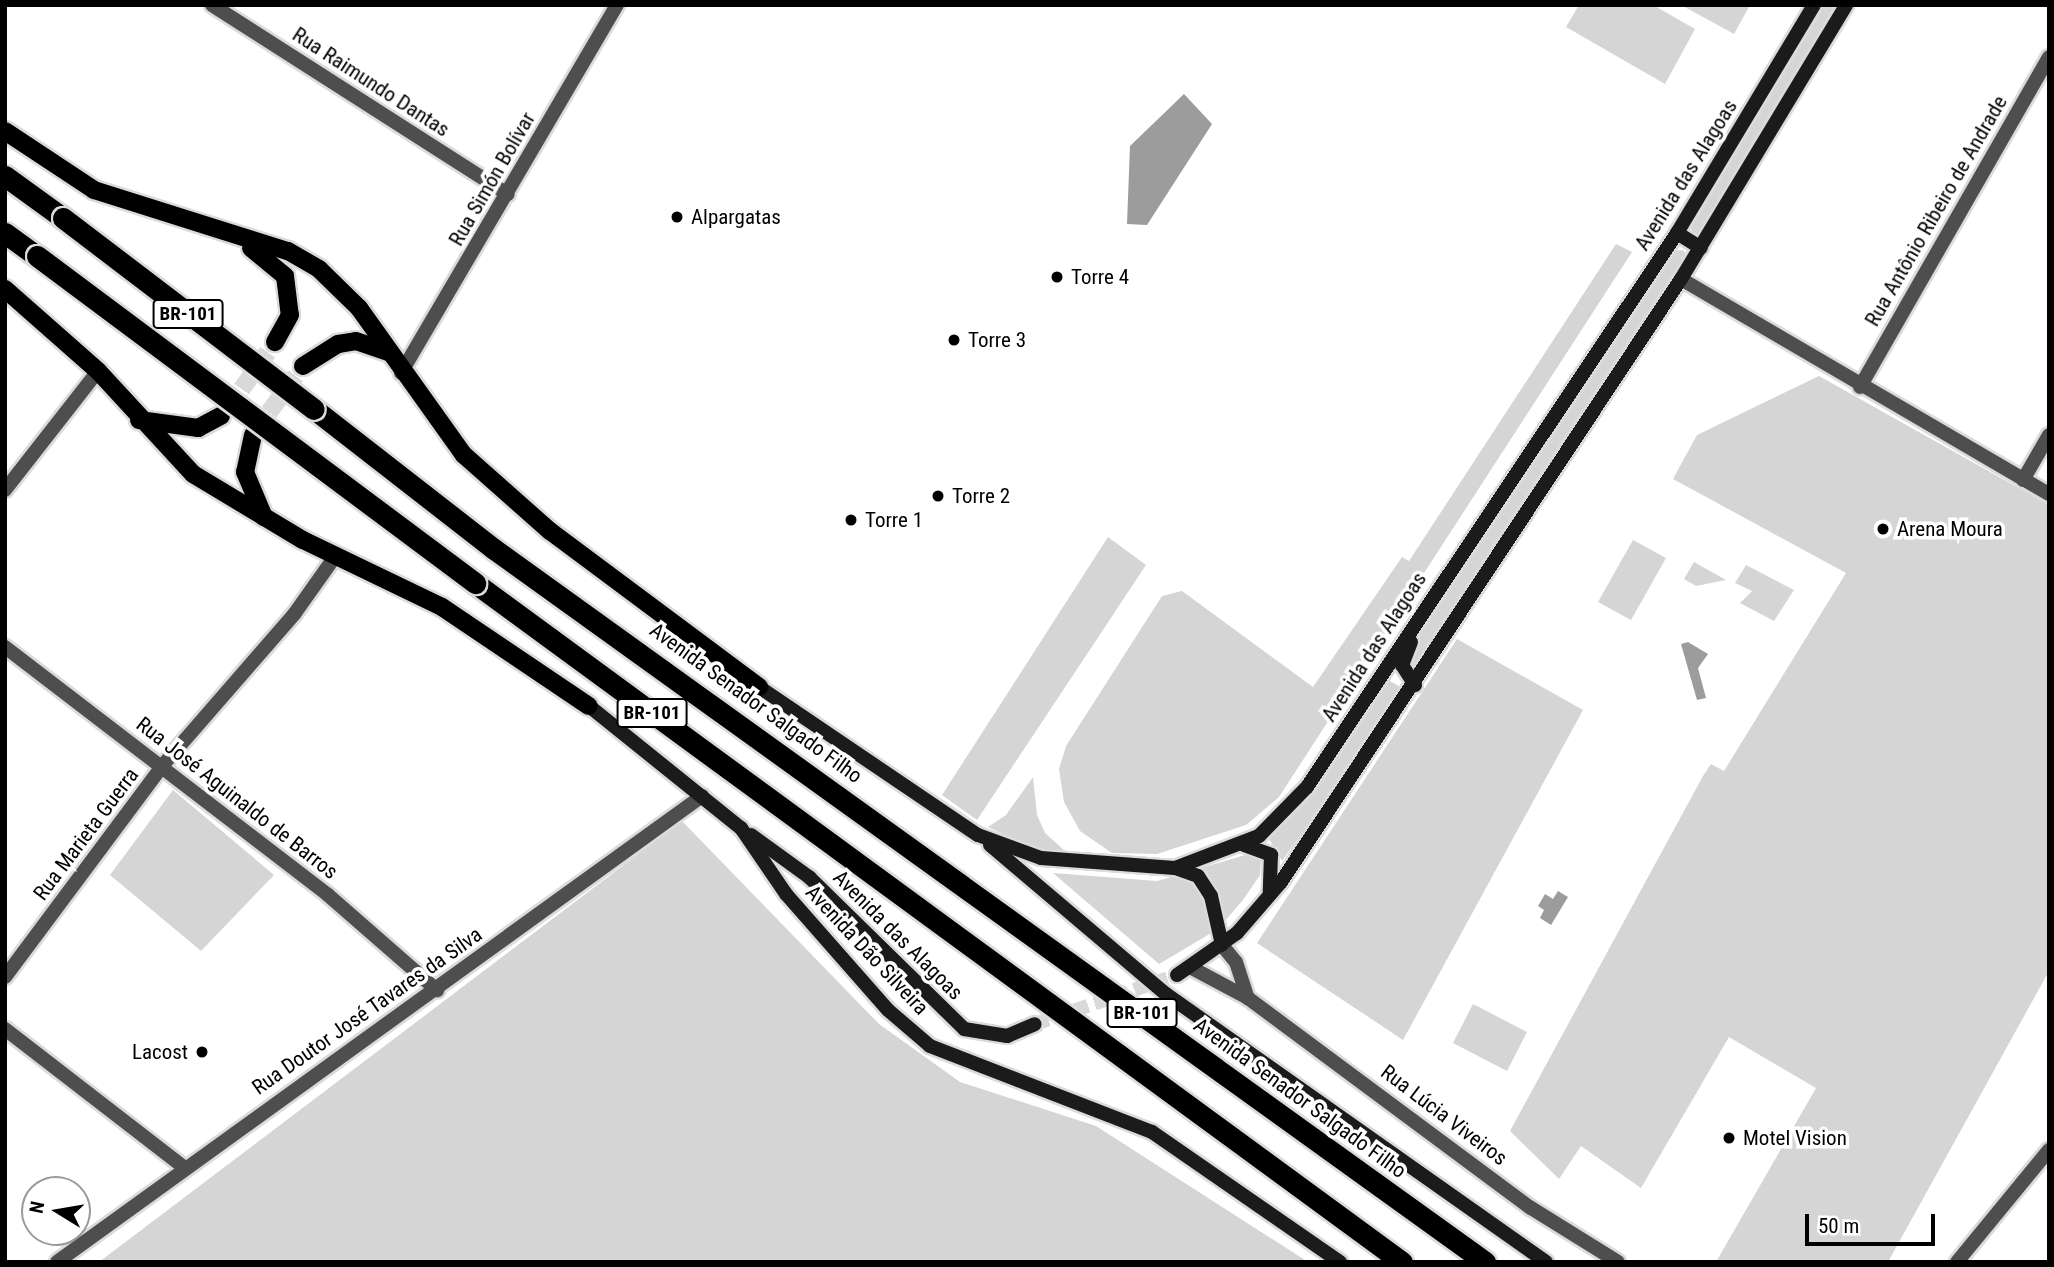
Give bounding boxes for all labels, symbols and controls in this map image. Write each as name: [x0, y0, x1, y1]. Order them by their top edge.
street label: Rua Raimundo Dantas: [288, 22, 454, 142]
street label: Rua Antônio Ribeiro de Andrade: [1860, 91, 2012, 331]
street label: Avenida das Alagoas: [1629, 95, 1743, 255]
street label: Rua Simón Bolívar: [444, 108, 540, 250]
place label: Alpargatas: [691, 204, 781, 230]
marker: Alpargatas: [669, 209, 685, 225]
place label: Torre 4: [1071, 264, 1129, 290]
marker: Torre 4: [1049, 269, 1065, 285]
road number: BR-101: [151, 298, 225, 330]
place label: Torre 3: [968, 327, 1026, 353]
marker: Torre 3: [946, 332, 962, 348]
place label: Torre 2: [952, 483, 1010, 509]
marker: Torre 2: [930, 488, 946, 504]
place label: Torre 1: [865, 507, 923, 533]
marker: Torre 1: [843, 512, 859, 528]
place label: Arena Moura: [1897, 516, 2003, 542]
marker: Arena Moura: [1875, 521, 1891, 537]
street label: Avenida das Alagoas: [1316, 568, 1432, 726]
street label: Avenida Senador Salgado Filho: [645, 618, 867, 788]
road number: BR-101: [615, 698, 689, 728]
street label: Rua José Aguinaldo de Barros: [131, 712, 343, 884]
street label: Rua Marieta Guerra: [28, 763, 144, 905]
street label: Avenida das Alagoas: [828, 865, 968, 1005]
street label: Avenida Dão Silveira: [800, 880, 934, 1020]
street label: Rua Doutor José Tavares da Silva: [247, 922, 487, 1100]
road number: BR-101: [1105, 998, 1179, 1028]
street label: Avenida Senador Salgado Filho: [1189, 1013, 1411, 1183]
place label: Lacost: [132, 1039, 188, 1065]
marker: Lacost: [194, 1044, 210, 1060]
street label: Rua Lúcia Viveiros: [1376, 1059, 1512, 1171]
place label: Motel Vision: [1743, 1125, 1847, 1151]
marker: Motel Vision: [1721, 1130, 1737, 1146]
north arrow: [21, 1176, 91, 1246]
text: N: [24, 1199, 49, 1215]
scale bar: [1809, 1200, 1938, 1244]
text: 50 m: [1818, 1214, 1859, 1238]

